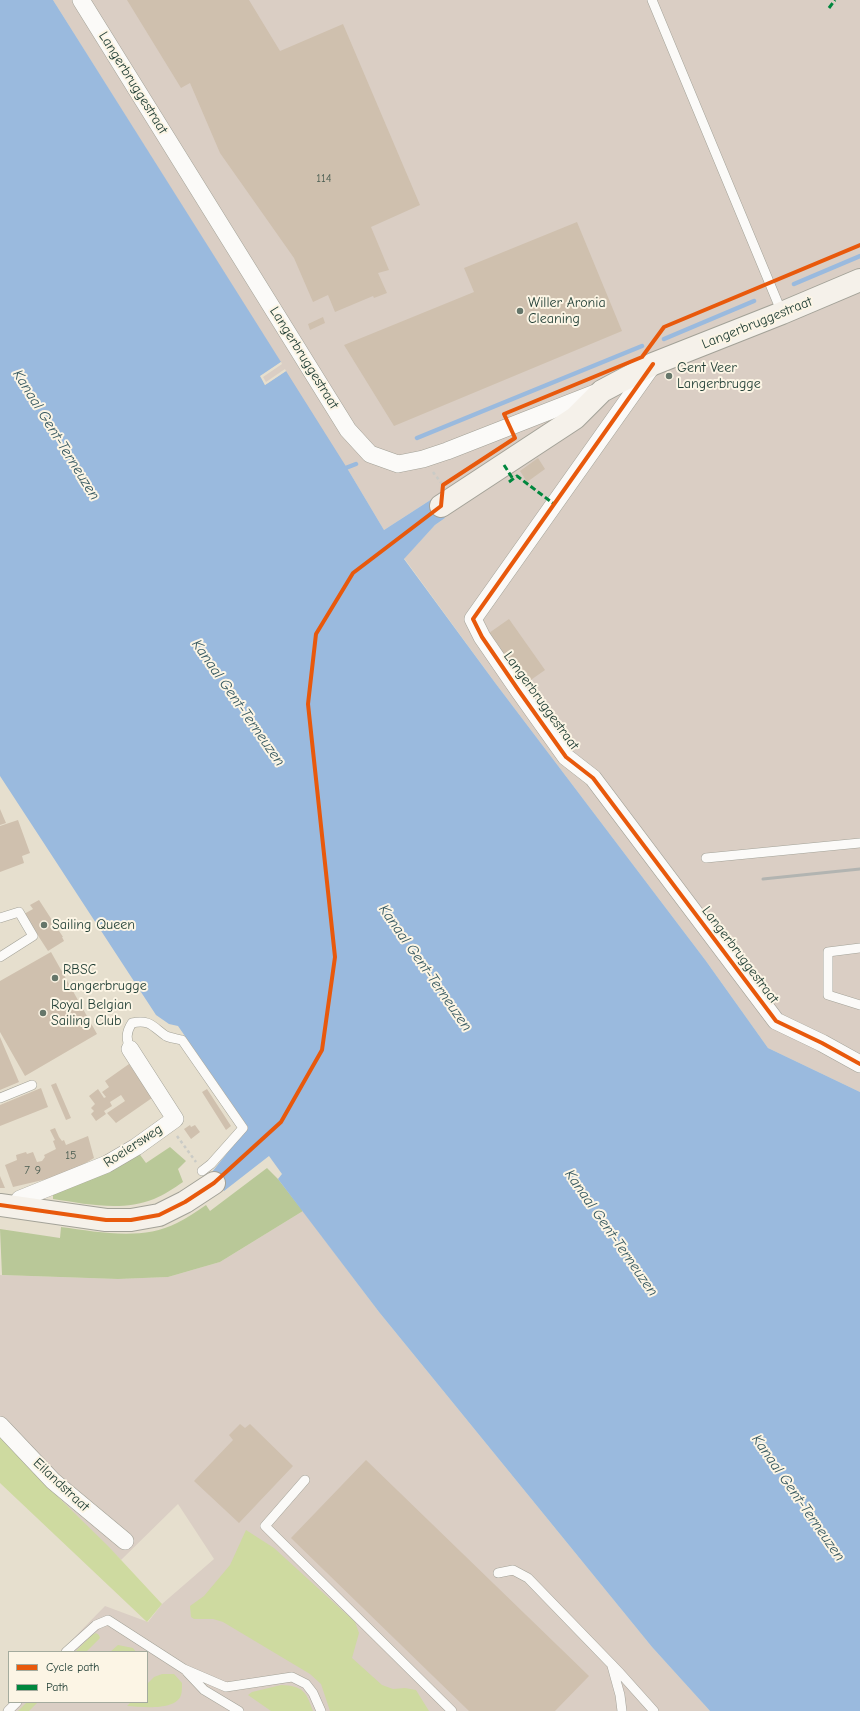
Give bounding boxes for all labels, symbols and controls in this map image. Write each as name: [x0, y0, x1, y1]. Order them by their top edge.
street label: Langerbruggestraat: [95, 29, 171, 137]
house number: 114: [316, 172, 332, 186]
street label: Langerbruggestraat: [699, 293, 815, 353]
place label: Willer Aronia Cleaning: [528, 295, 606, 328]
street label: Langerbruggestraat: [266, 304, 342, 412]
marker: Willer Aronia Cleaning: [515, 306, 525, 316]
place label: Gent Veer Langerbrugge: [677, 360, 761, 392]
water label: Kanaal Gent-Terneuzen: [9, 366, 103, 504]
marker: Gent Veer Langerbrugge: [664, 371, 674, 381]
water label: Kanaal Gent-Terneuzen: [188, 636, 288, 770]
street label: Langerbruggestraat: [500, 649, 582, 753]
water label: Kanaal Gent-Terneuzen: [375, 901, 475, 1035]
street label: Langerbruggestraat: [698, 903, 782, 1007]
place label: Sailing Queen: [52, 917, 135, 933]
marker: Sailing Queen: [39, 920, 49, 930]
place label: RBSC Langerbrugge: [63, 962, 147, 994]
marker: RBSC Langerbrugge: [50, 973, 60, 983]
place label: Royal Belgian Sailing Club: [51, 997, 132, 1030]
marker: Royal Belgian Sailing Club: [38, 1008, 48, 1018]
street label: Roeiersweg: [100, 1121, 166, 1171]
house number: 15: [65, 1149, 77, 1163]
house number: 7: [24, 1164, 30, 1178]
house number: 9: [35, 1164, 41, 1178]
water label: Kanaal Gent-Terneuzen: [561, 1166, 661, 1300]
water label: Kanaal Gent-Terneuzen: [748, 1431, 848, 1565]
street label: Eilandstraat: [29, 1455, 93, 1515]
legend: [8, 1651, 148, 1703]
text: Cycle path: [46, 1660, 99, 1674]
text: Path: [46, 1680, 68, 1694]

